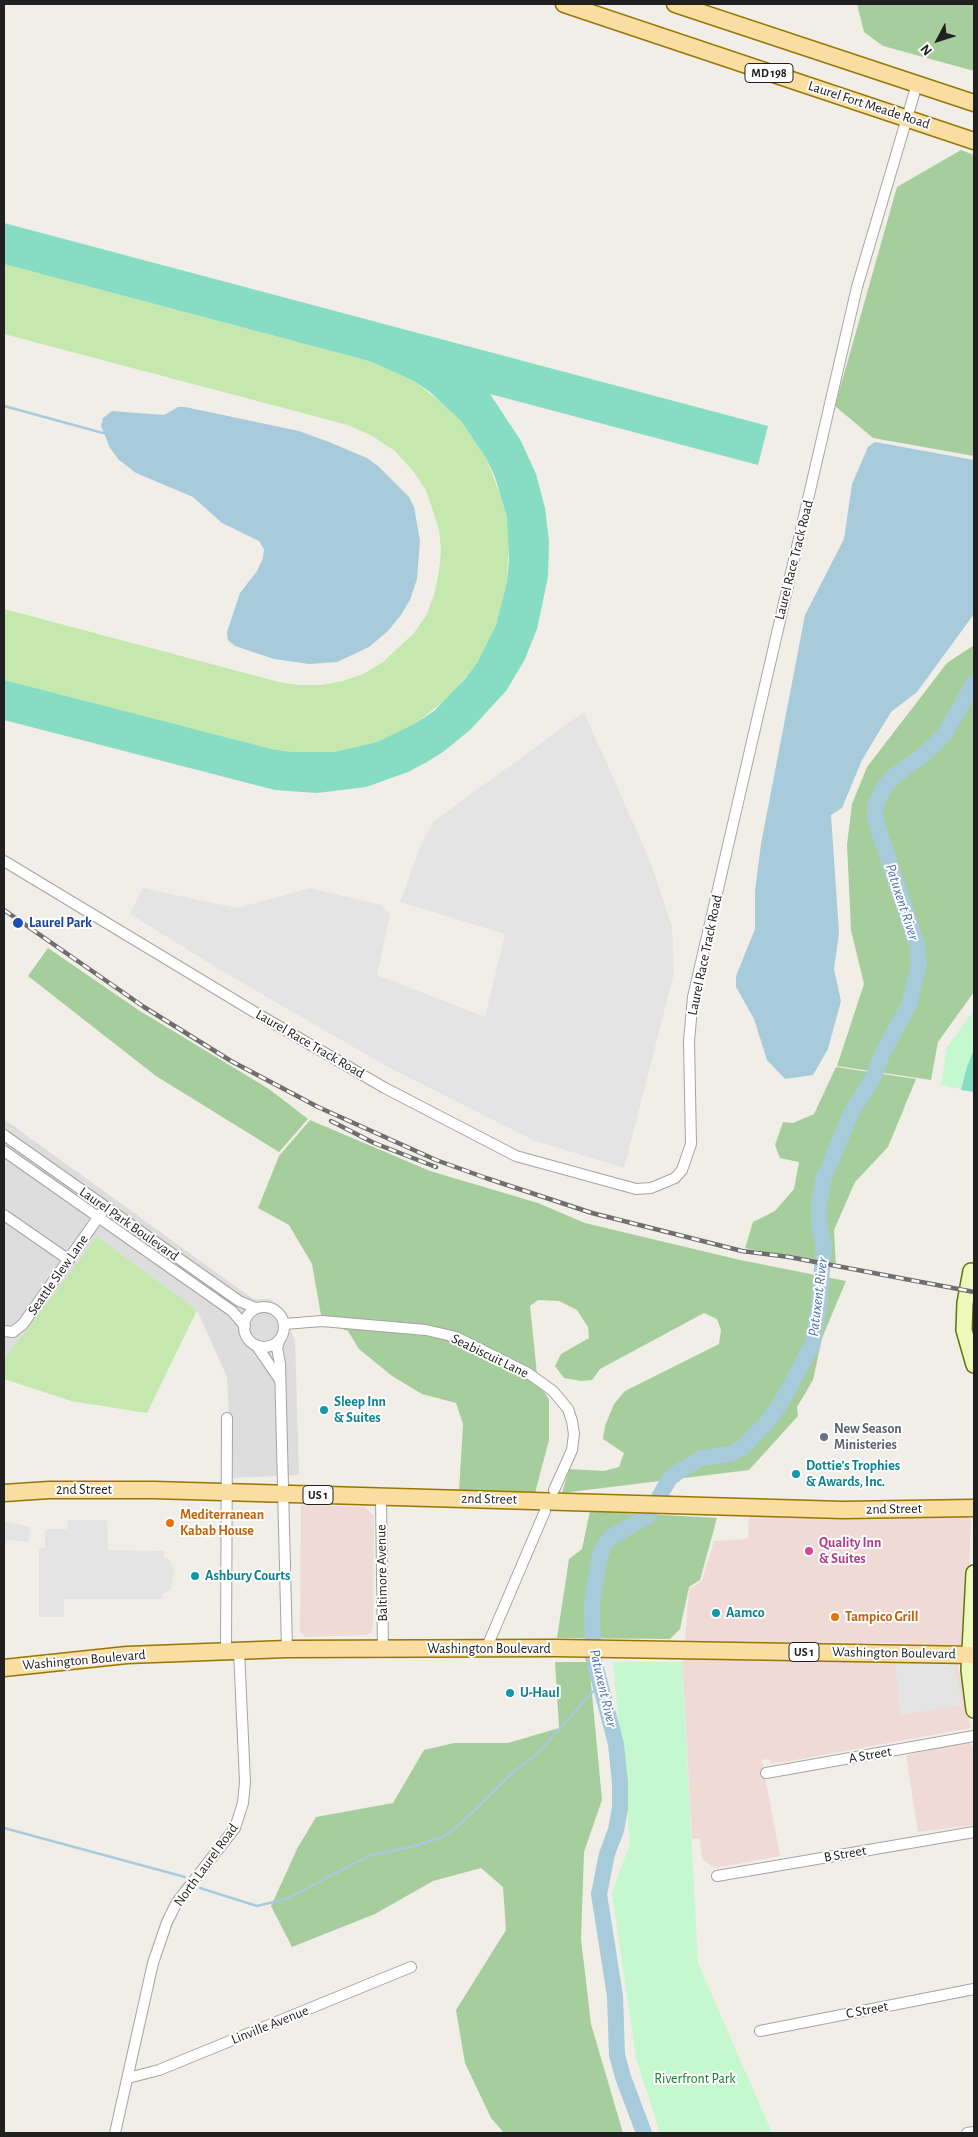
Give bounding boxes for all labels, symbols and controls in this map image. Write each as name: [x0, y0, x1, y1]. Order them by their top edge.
north arrow: [913, 15, 963, 65]
text: N: [918, 41, 935, 58]
road number: MD 198: [745, 64, 793, 82]
street label: Laurel Fort Meade Road: [806, 77, 932, 133]
street label: Laurel Race Track Road: [771, 498, 817, 622]
water label: Patuxent River: [881, 862, 923, 942]
street label: Laurel Race Track Road: [684, 893, 726, 1017]
place label: Laurel Park: [29, 915, 92, 931]
marker: Laurel Park: [11, 916, 25, 930]
street label: Laurel Race Track Road: [253, 1006, 367, 1082]
street label: Laurel Park Boulevard: [76, 1183, 182, 1265]
street label: Seattle Slew Lane: [24, 1232, 92, 1318]
water label: Patuxent River: [804, 1257, 832, 1337]
street label: Seabiscuit Lane: [449, 1330, 531, 1382]
place label: Sleep Inn & Suites: [334, 1394, 386, 1426]
marker: Sleep Inn & Suites: [318, 1404, 330, 1416]
place label: New Season Ministeries: [834, 1421, 902, 1454]
marker: New Season Ministeries: [818, 1431, 830, 1443]
place label: Dottie’s Trophies & Awards, Inc.: [806, 1458, 900, 1490]
marker: Dottie’s Trophies & Awards, Inc.: [790, 1468, 802, 1480]
street label: 2nd Street: [56, 1482, 112, 1498]
road number: US 1: [303, 1486, 333, 1504]
street label: 2nd Street: [461, 1490, 517, 1508]
street label: 2nd Street: [866, 1500, 922, 1518]
place label: Mediterranean Kabab House: [180, 1507, 264, 1540]
marker: Mediterranean Kabab House: [164, 1517, 176, 1529]
street label: Baltimore Avenue: [373, 1524, 391, 1622]
place label: Quality Inn & Suites: [819, 1535, 881, 1568]
marker: Quality Inn & Suites: [803, 1545, 815, 1557]
place label: Ashbury Courts: [205, 1568, 290, 1584]
marker: Ashbury Courts: [189, 1570, 201, 1582]
place label: Aamco: [726, 1605, 765, 1621]
marker: Aamco: [710, 1607, 722, 1619]
place label: Tampico Grill: [845, 1609, 918, 1625]
marker: Tampico Grill: [829, 1611, 841, 1623]
street label: Washington Boulevard: [427, 1641, 551, 1657]
road number: US 1: [789, 1642, 819, 1661]
street label: Washington Boulevard: [832, 1644, 956, 1662]
street label: Washington Boulevard: [22, 1646, 146, 1674]
water label: Patuxent River: [585, 1647, 621, 1729]
place label: U-Haul: [520, 1685, 560, 1701]
marker: U-Haul: [504, 1687, 516, 1699]
street label: A Street: [847, 1743, 893, 1767]
street label: North Laurel Road: [170, 1820, 242, 1910]
street label: B Street: [822, 1842, 868, 1866]
street label: C Street: [845, 1998, 889, 2022]
street label: Linville Avenue: [229, 2002, 311, 2048]
park label: Riverfront Park: [654, 2071, 736, 2087]

